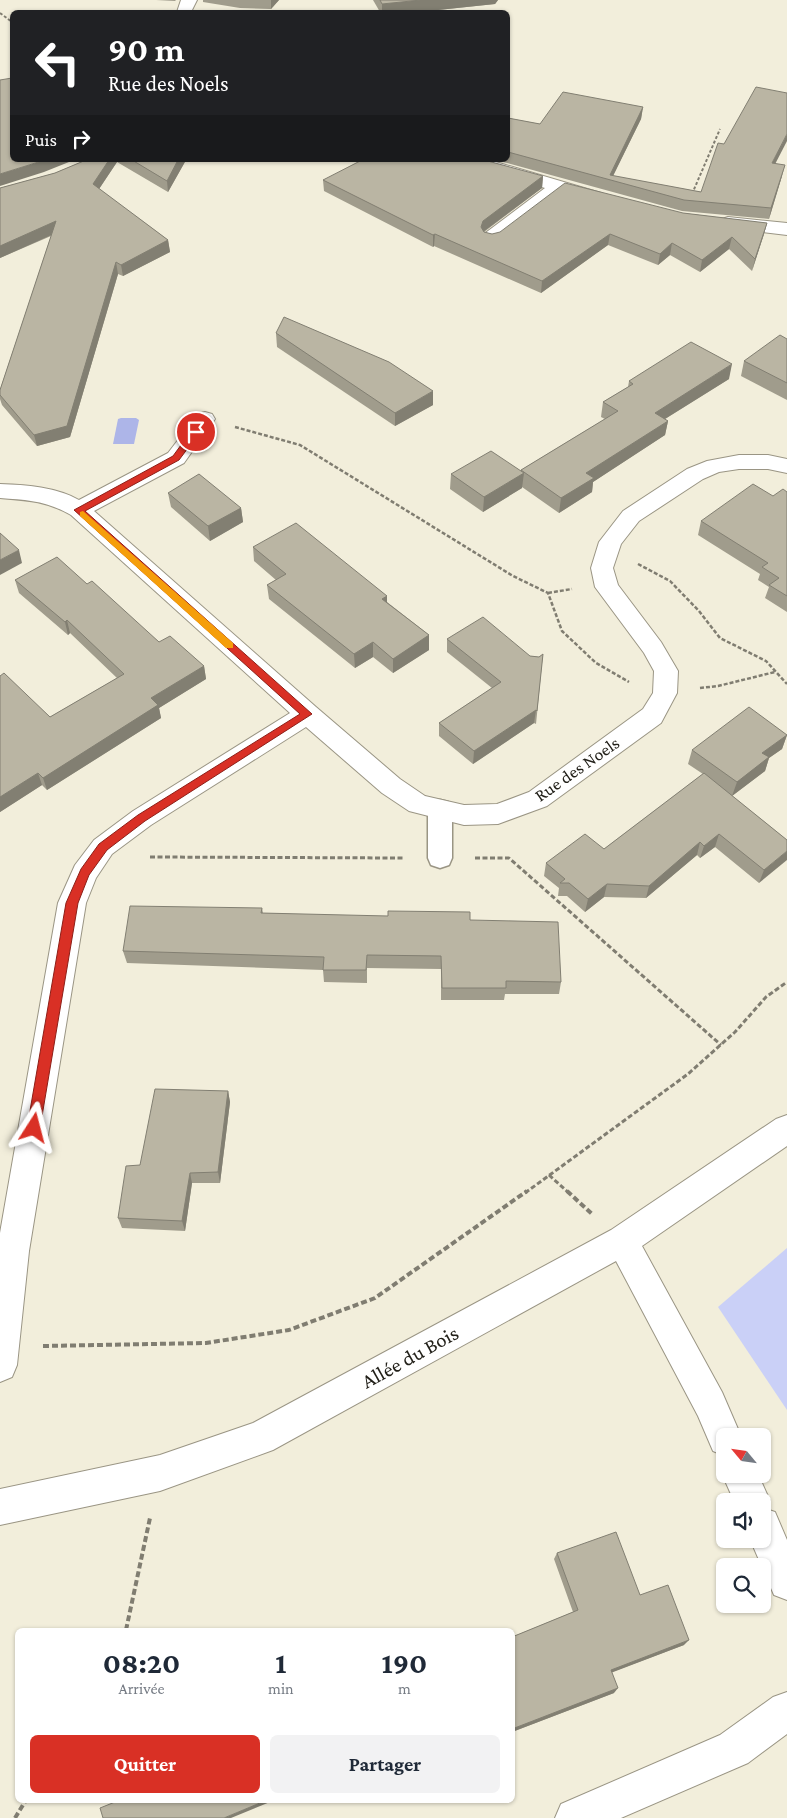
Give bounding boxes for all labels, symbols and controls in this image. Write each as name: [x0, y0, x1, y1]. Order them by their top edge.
icon: left: [25, 30, 90, 95]
text: 90 m: [108, 30, 185, 69]
text: Rue des Noels: [108, 71, 229, 96]
icon: right: [67, 125, 95, 153]
text: Puis: [25, 129, 57, 150]
pin: [175, 411, 217, 453]
icon: arrive: [182, 418, 210, 446]
street label: Rue des Noels: [531, 732, 623, 806]
position arrow: [7, 1101, 59, 1153]
street label: Allée du Bois: [357, 1321, 463, 1393]
north arrow: [716, 1428, 771, 1482]
map controls: [716, 1428, 771, 1613]
button: sound: [716, 1493, 771, 1548]
button: search: [716, 1558, 771, 1613]
text: 08:20: [103, 1646, 180, 1679]
text: 1: [275, 1646, 286, 1679]
text: 190: [381, 1646, 427, 1679]
text: Arrivée: [119, 1680, 164, 1697]
text: min: [268, 1680, 294, 1697]
text: m: [398, 1680, 411, 1697]
button: Quitter: [30, 1735, 260, 1793]
button: Partager: [270, 1735, 500, 1793]

